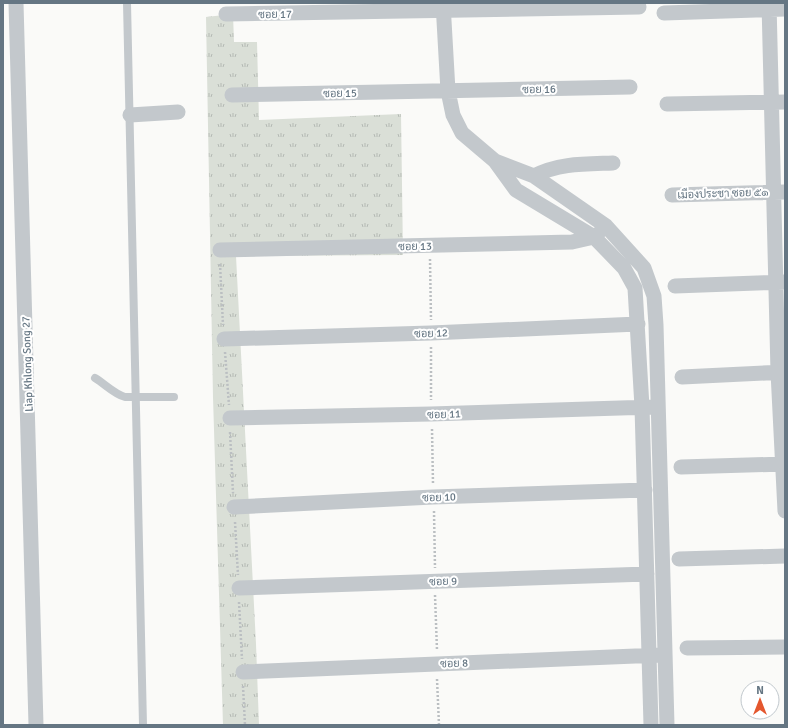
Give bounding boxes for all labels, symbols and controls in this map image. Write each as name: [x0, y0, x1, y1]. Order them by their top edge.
street label: ซอย 17: [258, 8, 292, 21]
street label: ซอย 16: [522, 83, 556, 96]
street label: ซอย 15: [323, 87, 357, 100]
street label: เมืองประชา ซอย ๕๑: [677, 184, 769, 202]
street label: ซอย 13: [398, 240, 432, 253]
street label: Liap Khlong Song 27: [19, 316, 36, 412]
street label: ซอย 12: [414, 326, 448, 341]
street label: ซอย 11: [427, 407, 461, 422]
street label: ซอย 10: [422, 490, 456, 505]
street label: ซอย 9: [429, 575, 457, 588]
street label: ซอย 8: [440, 657, 468, 670]
north arrow: [740, 680, 780, 720]
text: N: [756, 684, 764, 697]

